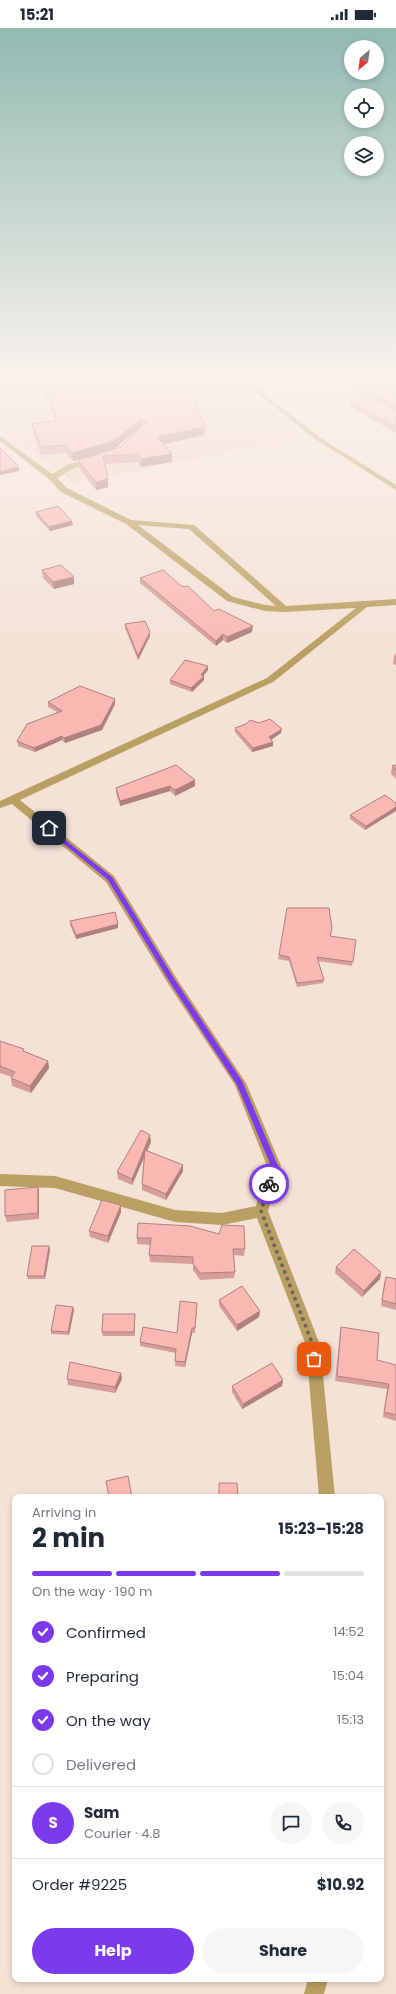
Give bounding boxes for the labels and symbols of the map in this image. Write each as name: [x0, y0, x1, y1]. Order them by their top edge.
north arrow: [344, 40, 384, 80]
pin: [32, 811, 66, 845]
courier: [249, 1164, 289, 1204]
pin: [297, 1342, 331, 1376]

